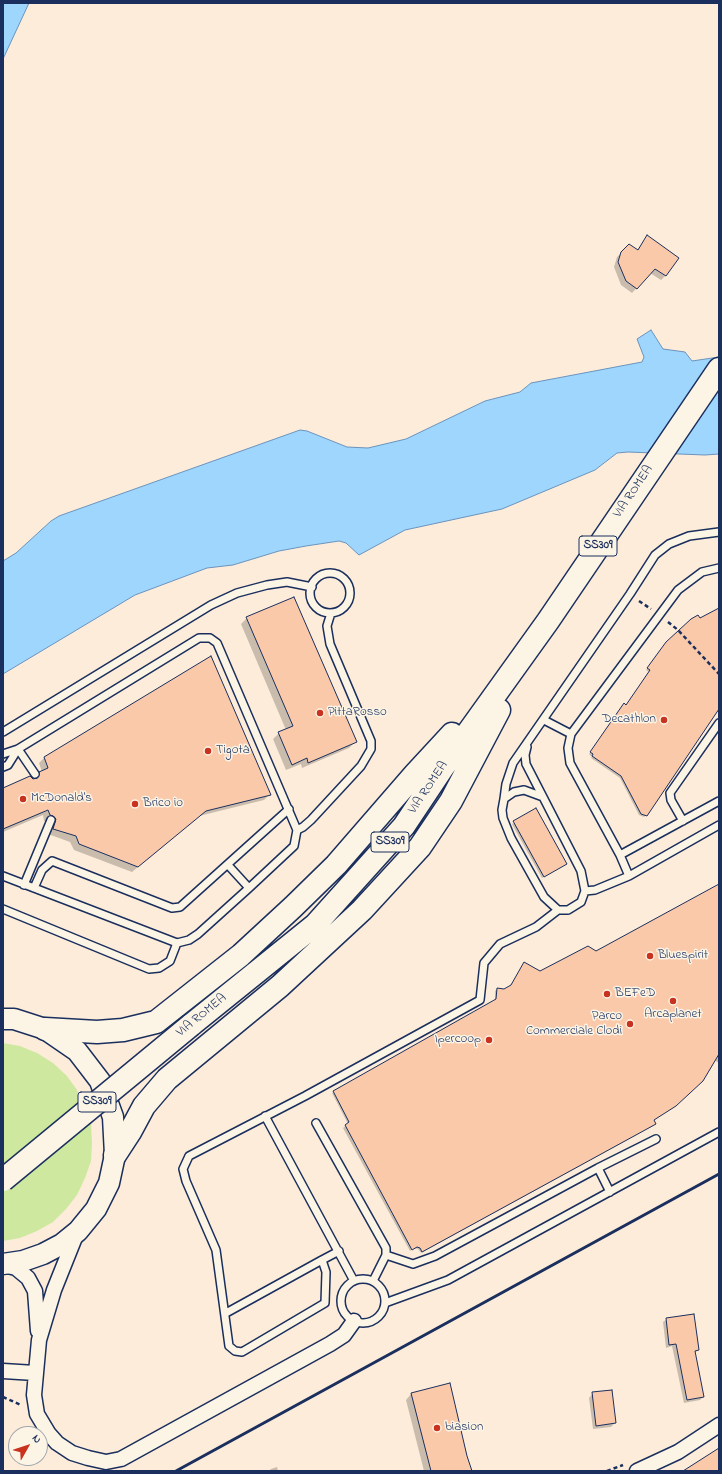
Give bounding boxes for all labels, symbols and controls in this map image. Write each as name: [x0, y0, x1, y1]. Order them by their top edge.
street label: VIA ROMEA: [611, 463, 657, 521]
road number: SS309: [579, 536, 617, 556]
place label: PittaRosso: [328, 705, 387, 721]
marker: PittaRosso: [315, 708, 325, 718]
place label: Decathlon: [602, 712, 656, 728]
marker: Decathlon: [659, 715, 669, 725]
place label: Tigotà: [216, 743, 249, 759]
marker: Tigotà: [203, 746, 213, 756]
street label: VIA ROMEA: [406, 759, 452, 817]
place label: McDonald's: [31, 791, 92, 807]
marker: McDonald's: [18, 794, 28, 804]
place label: Brico io: [143, 796, 183, 812]
marker: Brico io: [130, 799, 140, 809]
road number: SS309: [371, 832, 409, 852]
place label: Bluespirit: [658, 948, 708, 964]
marker: Bluespirit: [645, 951, 655, 961]
place label: BEFeD: [615, 986, 655, 1002]
marker: BEFeD: [602, 989, 612, 999]
street label: VIA ROMEA: [174, 991, 230, 1041]
marker: Arcaplanet: [668, 996, 678, 1006]
place label: Arcaplanet: [644, 1007, 702, 1023]
place label: Parco Commerciale Clodì: [526, 1009, 622, 1040]
marker: Parco Commerciale Clodì: [625, 1019, 635, 1029]
place label: Ipercoop: [435, 1032, 481, 1048]
marker: Ipercoop: [484, 1035, 494, 1045]
road number: SS309: [78, 1092, 116, 1112]
place label: biasion: [445, 1420, 483, 1436]
marker: biasion: [432, 1423, 442, 1433]
north arrow: [8, 1426, 48, 1466]
text: N: [28, 1431, 45, 1447]

